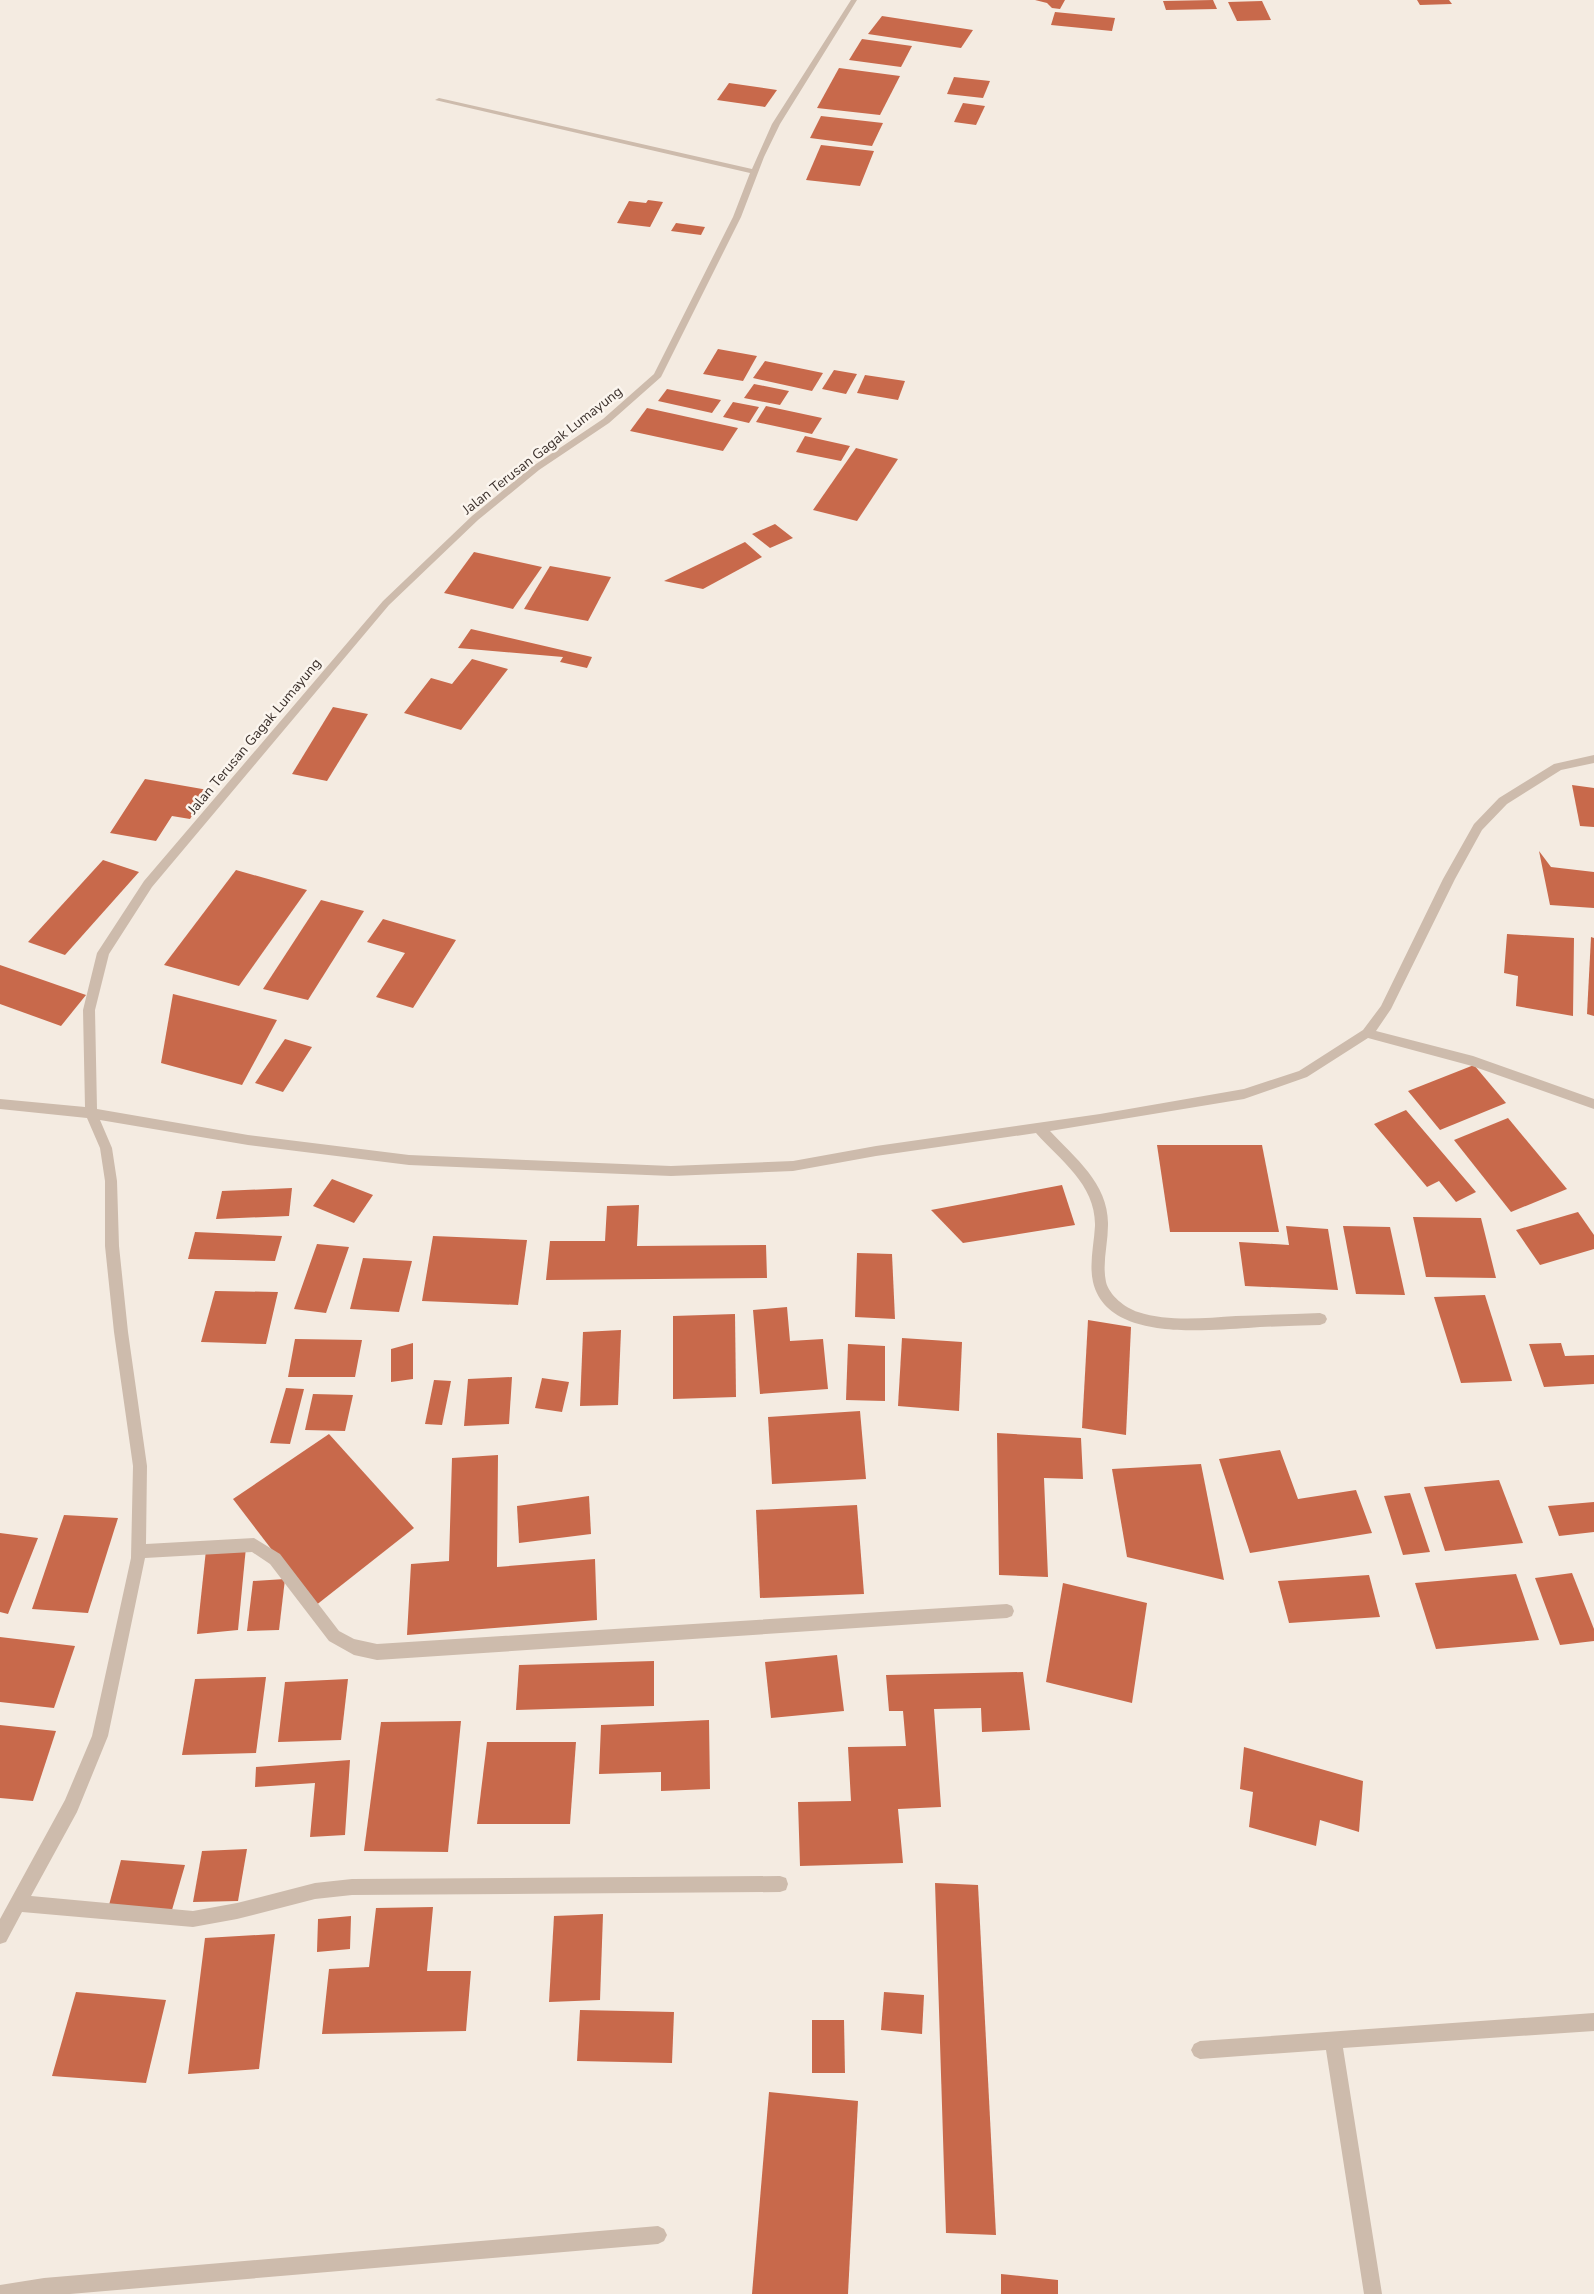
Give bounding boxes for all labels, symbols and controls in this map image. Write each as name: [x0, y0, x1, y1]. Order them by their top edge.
street label: Jalan Terusan Gagak Lumayung: [458, 382, 626, 519]
street label: Jalan Terusan Gagak Lumayung: [183, 654, 325, 819]

